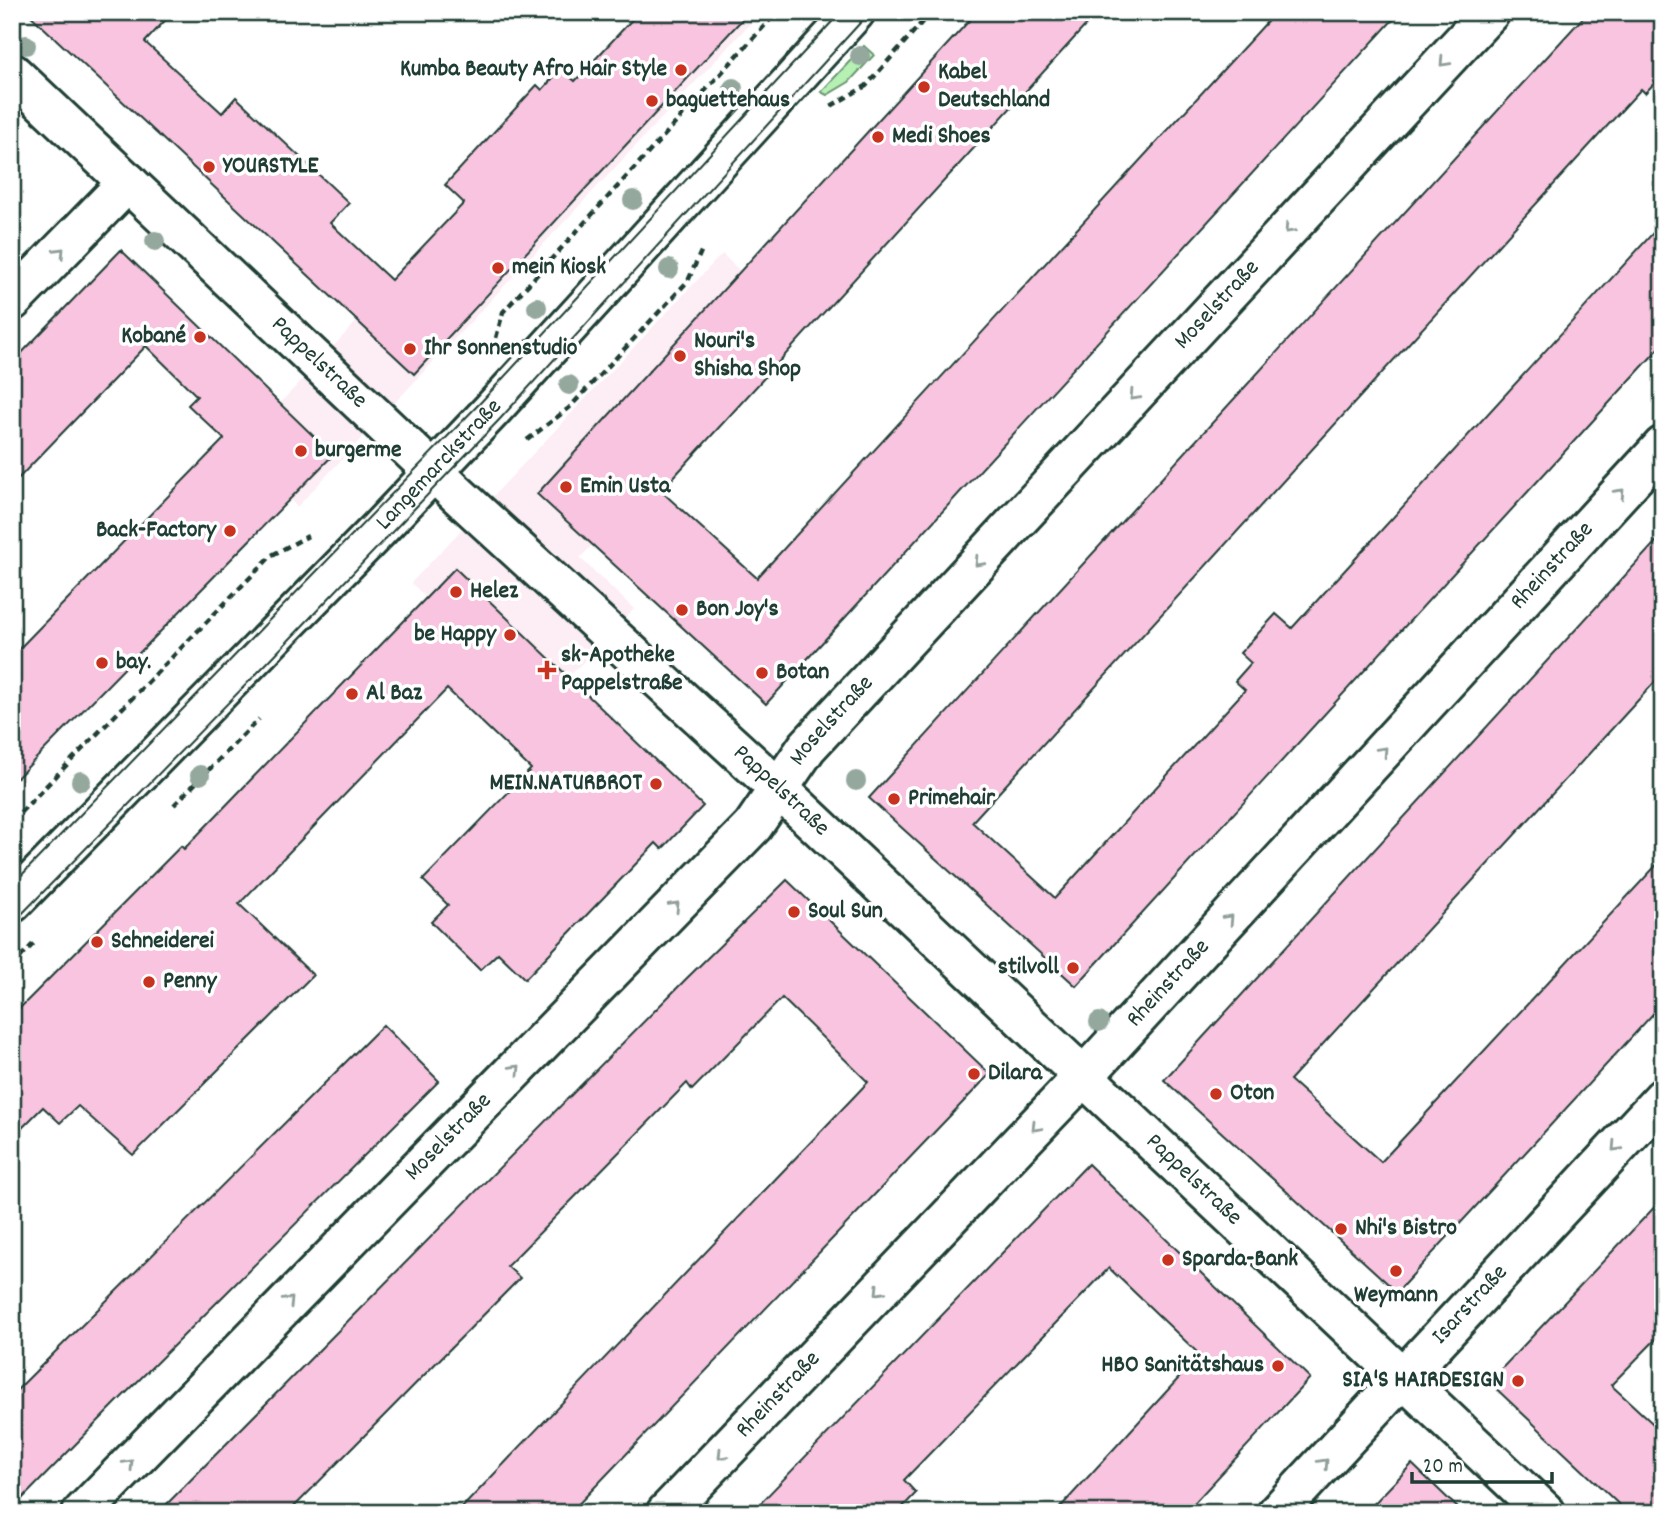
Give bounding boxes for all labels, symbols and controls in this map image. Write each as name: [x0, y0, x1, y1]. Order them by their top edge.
place label: Kumba Beauty Afro Hair Style: [400, 53, 667, 87]
one-way arrow: [1439, 54, 1452, 67]
place label: Kabel Deutschland: [938, 56, 1050, 118]
marker: Kumba Beauty Afro Hair Style: [673, 62, 689, 78]
marker: Kabel Deutschland: [916, 79, 932, 95]
place label: baguettehaus: [666, 84, 790, 118]
marker: baguettehaus: [644, 93, 660, 109]
place label: Medi Shoes: [892, 120, 991, 154]
marker: Medi Shoes: [870, 129, 886, 145]
place label: YOURSTYLE: [222, 150, 320, 184]
marker: YOURSTYLE: [201, 159, 217, 175]
one-way arrow: [1285, 221, 1297, 234]
one-way arrow: [51, 247, 64, 260]
place label: mein Kiosk: [512, 251, 606, 285]
street label: Moselstraße: [1167, 253, 1268, 358]
marker: mein Kiosk: [490, 260, 506, 276]
street label: Pappelstraße: [263, 309, 374, 417]
place label: Kobané: [121, 320, 186, 354]
place label: Nouri's Shisha Shop: [694, 325, 801, 387]
marker: Kobané: [192, 329, 208, 345]
place label: Ihr Sonnenstudio: [424, 332, 578, 366]
marker: Ihr Sonnenstudio: [402, 341, 418, 357]
marker: Nouri's Shisha Shop: [672, 348, 688, 364]
one-way arrow: [1130, 387, 1142, 400]
street label: Langemarckstraße: [369, 392, 511, 539]
place label: burgerme: [315, 434, 402, 468]
marker: burgerme: [293, 443, 309, 459]
place label: Emin Usta: [580, 470, 671, 504]
marker: Emin Usta: [558, 479, 574, 495]
one-way arrow: [1611, 488, 1624, 501]
place label: Back-Factory: [96, 514, 217, 548]
street label: Rheinstraße: [1503, 514, 1602, 618]
marker: Back-Factory: [222, 523, 238, 539]
one-way arrow: [975, 554, 987, 567]
place label: Helez: [470, 575, 519, 609]
marker: Helez: [448, 584, 464, 600]
place label: Bon Joy's: [696, 593, 779, 627]
marker: Bon Joy's: [674, 602, 690, 618]
place label: be Happy: [414, 618, 497, 652]
marker: be Happy: [502, 627, 518, 643]
place label: sk-Apotheke Pappelstraße: [561, 639, 683, 701]
place label: bay.: [116, 646, 151, 680]
marker: bay.: [94, 655, 110, 671]
place label: Botan: [776, 656, 829, 690]
marker: sk-Apotheke Pappelstraße: [539, 662, 555, 678]
marker: Botan: [754, 665, 770, 681]
street label: Moselstraße: [782, 668, 882, 773]
place label: Al Baz: [366, 677, 423, 711]
marker: Al Baz: [344, 686, 360, 702]
street label: Pappelstraße: [725, 737, 837, 845]
one-way arrow: [1374, 746, 1387, 759]
place label: MEIN.NATURBROT: [490, 767, 642, 801]
marker: MEIN.NATURBROT: [648, 776, 664, 792]
place label: Primehair: [908, 782, 996, 816]
marker: Primehair: [886, 791, 902, 807]
place label: Soul Sun: [808, 895, 883, 929]
one-way arrow: [667, 901, 680, 914]
marker: Soul Sun: [786, 904, 802, 920]
one-way arrow: [1221, 914, 1233, 927]
place label: Schneiderei: [111, 925, 215, 959]
street label: Rheinstraße: [1119, 932, 1218, 1036]
marker: Schneiderei: [89, 934, 105, 950]
place label: stilvoll: [998, 951, 1059, 985]
marker: stilvoll: [1065, 960, 1081, 976]
place label: Penny: [163, 965, 218, 999]
marker: Penny: [141, 974, 157, 990]
place label: Dilara: [988, 1057, 1043, 1091]
one-way arrow: [508, 1064, 521, 1077]
marker: Dilara: [966, 1066, 982, 1082]
place label: Oton: [1230, 1077, 1274, 1111]
street label: Moselstraße: [397, 1085, 500, 1189]
marker: Oton: [1208, 1086, 1224, 1102]
one-way arrow: [1032, 1118, 1045, 1131]
street label: Pappelstraße: [1137, 1126, 1249, 1234]
one-way arrow: [1612, 1139, 1625, 1152]
place label: Nhi's Bistro: [1355, 1212, 1457, 1246]
marker: Nhi's Bistro: [1333, 1221, 1349, 1237]
place label: Sparda-Bank: [1182, 1243, 1298, 1277]
marker: Sparda-Bank: [1160, 1252, 1176, 1268]
street label: Isarstraße: [1424, 1257, 1517, 1353]
marker: Weymann: [1388, 1263, 1404, 1279]
place label: Weymann: [1354, 1279, 1438, 1313]
one-way arrow: [874, 1283, 887, 1296]
one-way arrow: [280, 1297, 293, 1310]
street label: Rheinstraße: [728, 1344, 829, 1447]
place label: HBO Sanitätshaus: [1101, 1349, 1264, 1383]
marker: HBO Sanitätshaus: [1270, 1358, 1286, 1374]
place label: SIA'S HAIRDESIGN: [1342, 1364, 1504, 1398]
marker: SIA'S HAIRDESIGN: [1510, 1373, 1526, 1389]
scale bar: [1412, 1441, 1552, 1485]
one-way arrow: [717, 1447, 730, 1460]
text: 20 m: [1423, 1453, 1463, 1483]
one-way arrow: [1315, 1458, 1328, 1471]
one-way arrow: [121, 1459, 134, 1472]

